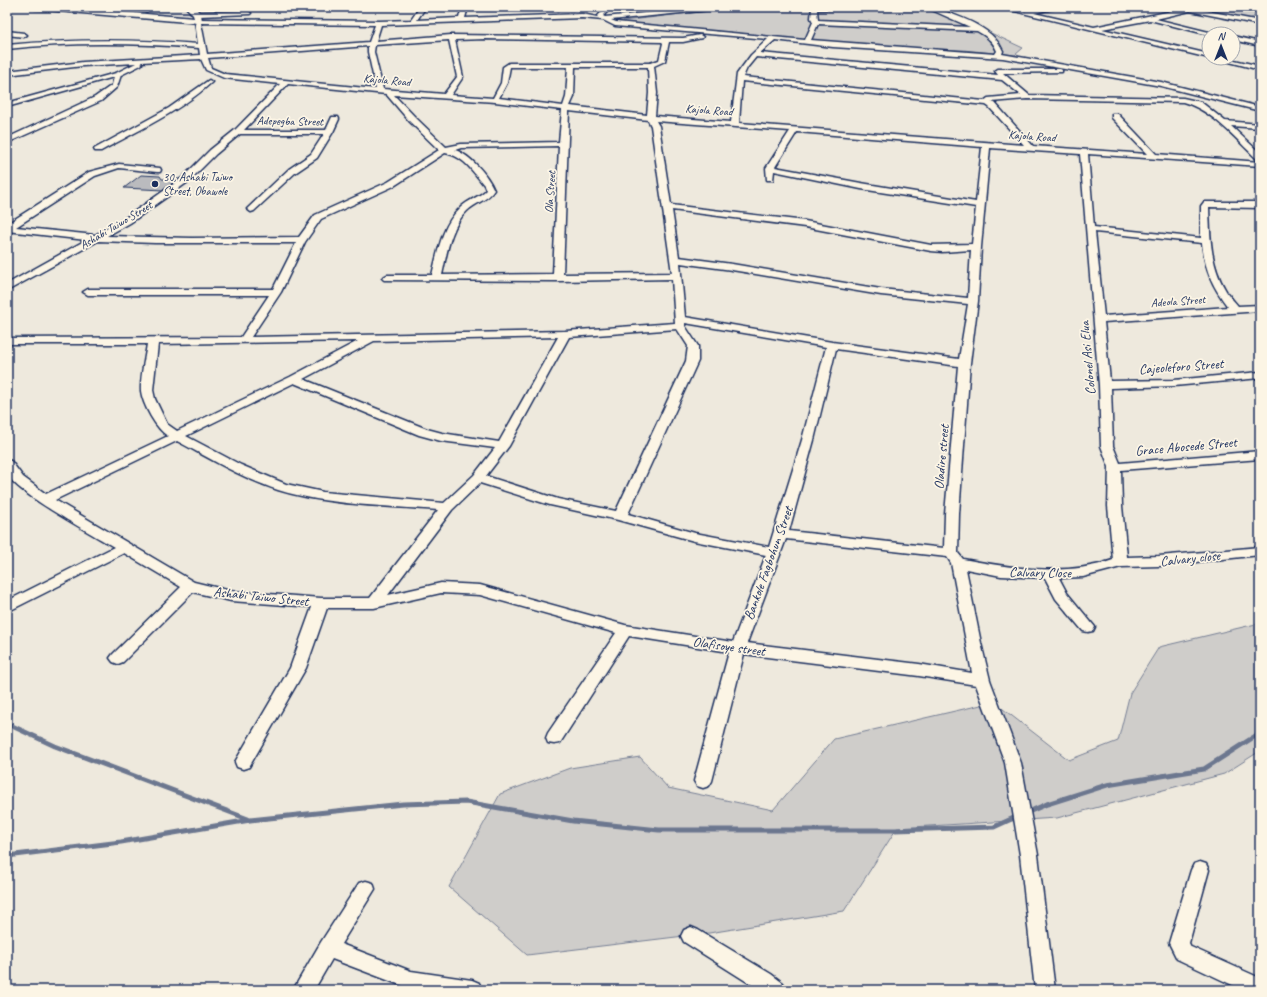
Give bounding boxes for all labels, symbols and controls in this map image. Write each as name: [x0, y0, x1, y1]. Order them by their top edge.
north arrow: [1201, 26, 1241, 66]
text: N: [1218, 29, 1227, 43]
street label: Kajola Road: [363, 70, 414, 90]
street label: Kajola Road: [685, 100, 735, 120]
street label: Adepegba Street: [257, 112, 324, 130]
street label: Kajola Road: [1008, 126, 1058, 146]
place label: 30, Ashabi Taiwo Street, Obawole: [163, 169, 234, 199]
street label: Ola Street: [541, 169, 560, 214]
marker: 30, Ashabi Taiwo Street, Obawole: [150, 179, 160, 189]
street label: Ashabi Taiwo Street: [77, 197, 156, 253]
street label: Adeola Street: [1150, 291, 1207, 311]
street label: Colonel Asi Elua: [1076, 319, 1099, 396]
street label: Cajeoleforo Street: [1138, 355, 1225, 378]
street label: Oladire street: [930, 423, 953, 490]
street label: Grace Abosede Street: [1135, 433, 1239, 459]
street label: Bankole Fagbohun Street: [740, 503, 797, 622]
street label: Calvary close: [1159, 547, 1222, 570]
street label: Calvary Close: [1009, 563, 1072, 582]
street label: Ashabi Taiwo Street: [213, 583, 311, 610]
street label: Olafisoye street: [692, 633, 767, 660]

